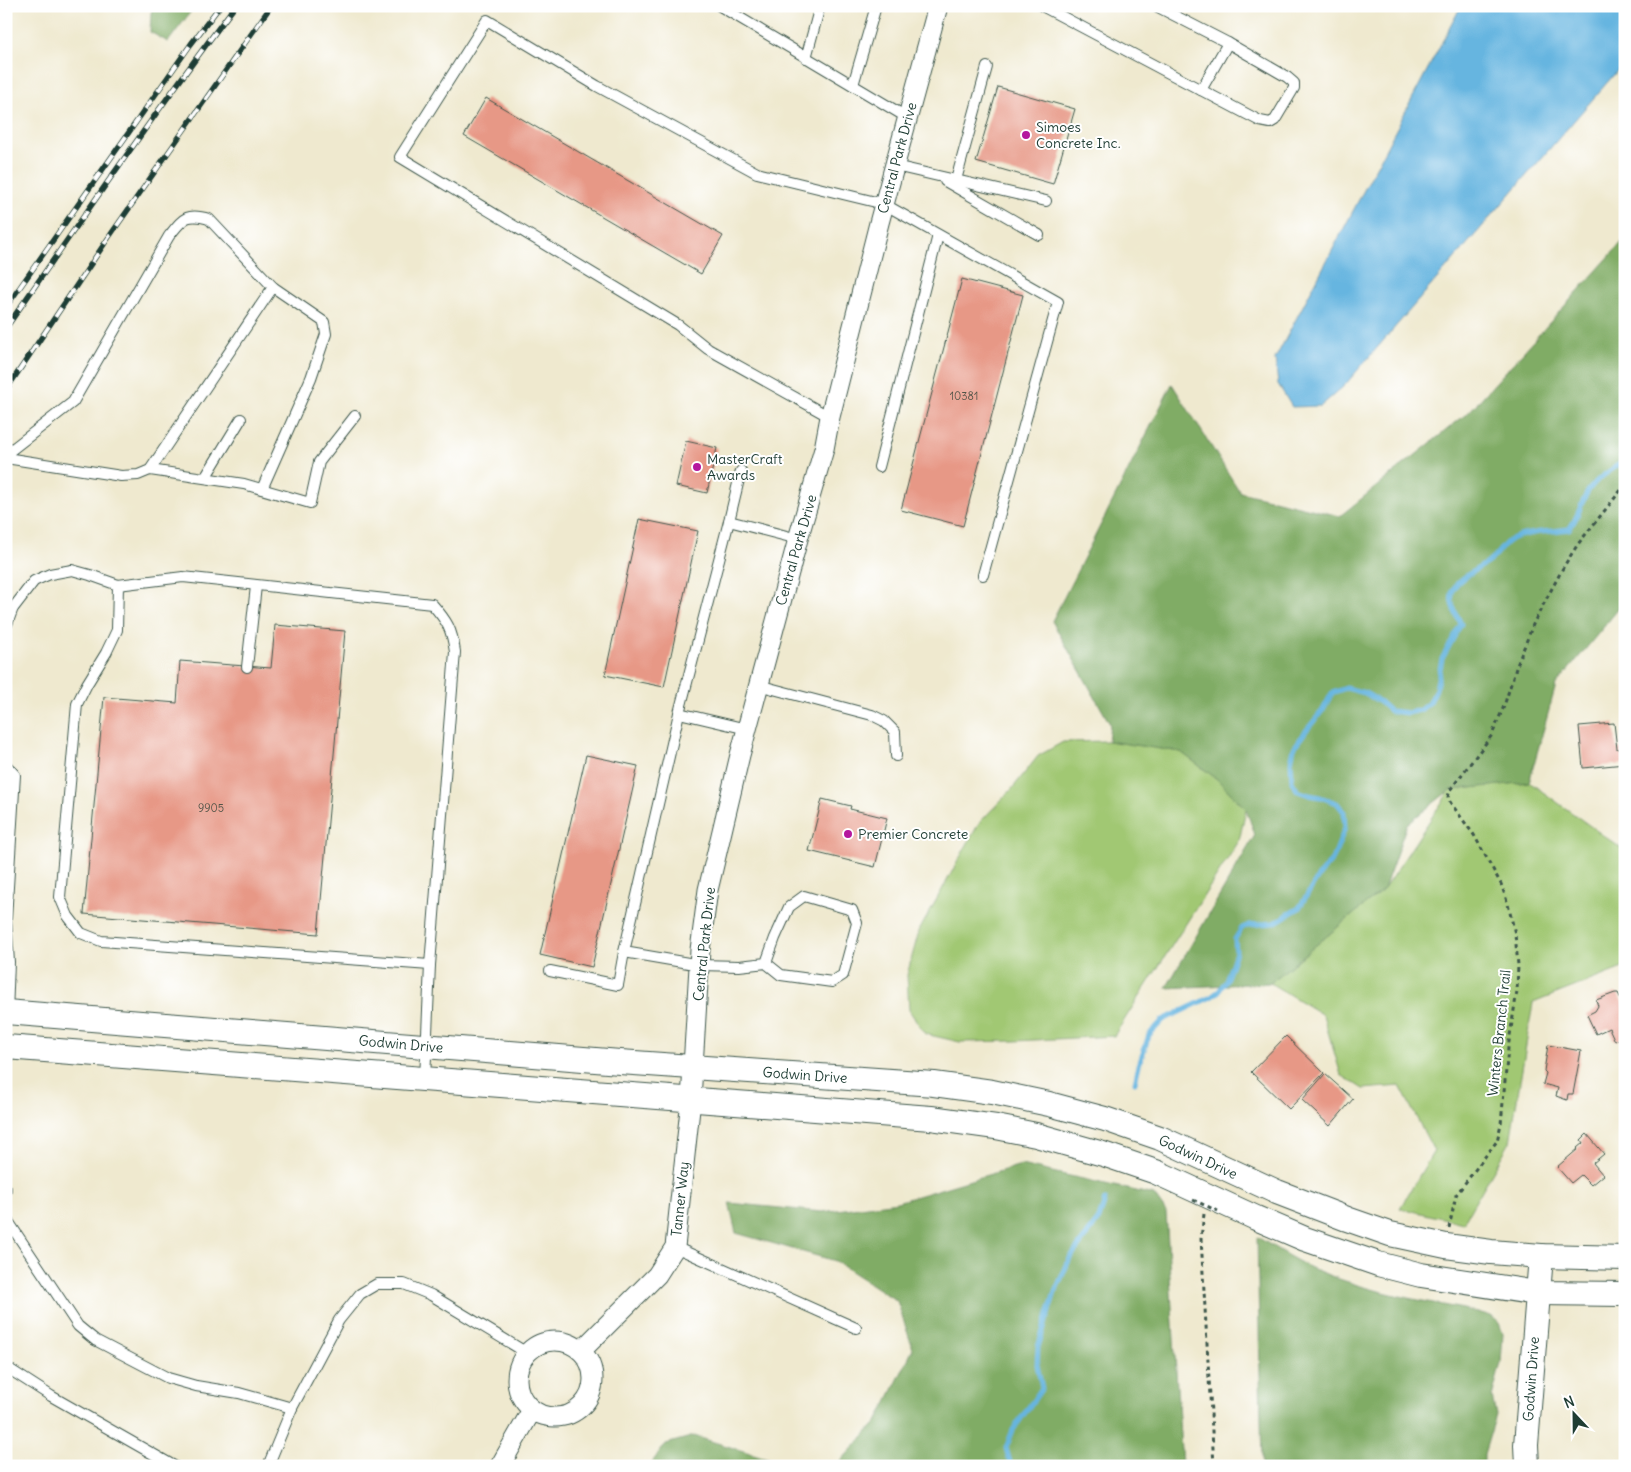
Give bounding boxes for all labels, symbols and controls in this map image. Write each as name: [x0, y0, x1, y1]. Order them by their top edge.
street label: Central Park Drive: [873, 100, 921, 216]
place label: Simoes Concrete Inc.: [1036, 118, 1121, 152]
marker: Simoes Concrete Inc.: [1020, 129, 1032, 141]
house number: 10381: [950, 389, 978, 403]
place label: MasterCraft Awards: [707, 450, 783, 484]
marker: MasterCraft Awards: [691, 461, 703, 473]
street label: Central Park Drive: [772, 492, 820, 608]
house number: 9905: [198, 801, 224, 815]
place label: Premier Concrete: [858, 825, 968, 843]
marker: Premier Concrete: [842, 828, 854, 840]
street label: Central Park Drive: [689, 886, 719, 1002]
street label: Winters Branch Trail: [1483, 969, 1515, 1097]
street label: Godwin Drive: [358, 1031, 444, 1057]
street label: Godwin Drive: [762, 1063, 848, 1087]
street label: Godwin Drive: [1156, 1131, 1240, 1183]
street label: Tanner Way: [667, 1161, 693, 1237]
street label: Godwin Drive: [1519, 1336, 1543, 1422]
north arrow: [1548, 1390, 1598, 1440]
text: N: [1561, 1392, 1577, 1412]

